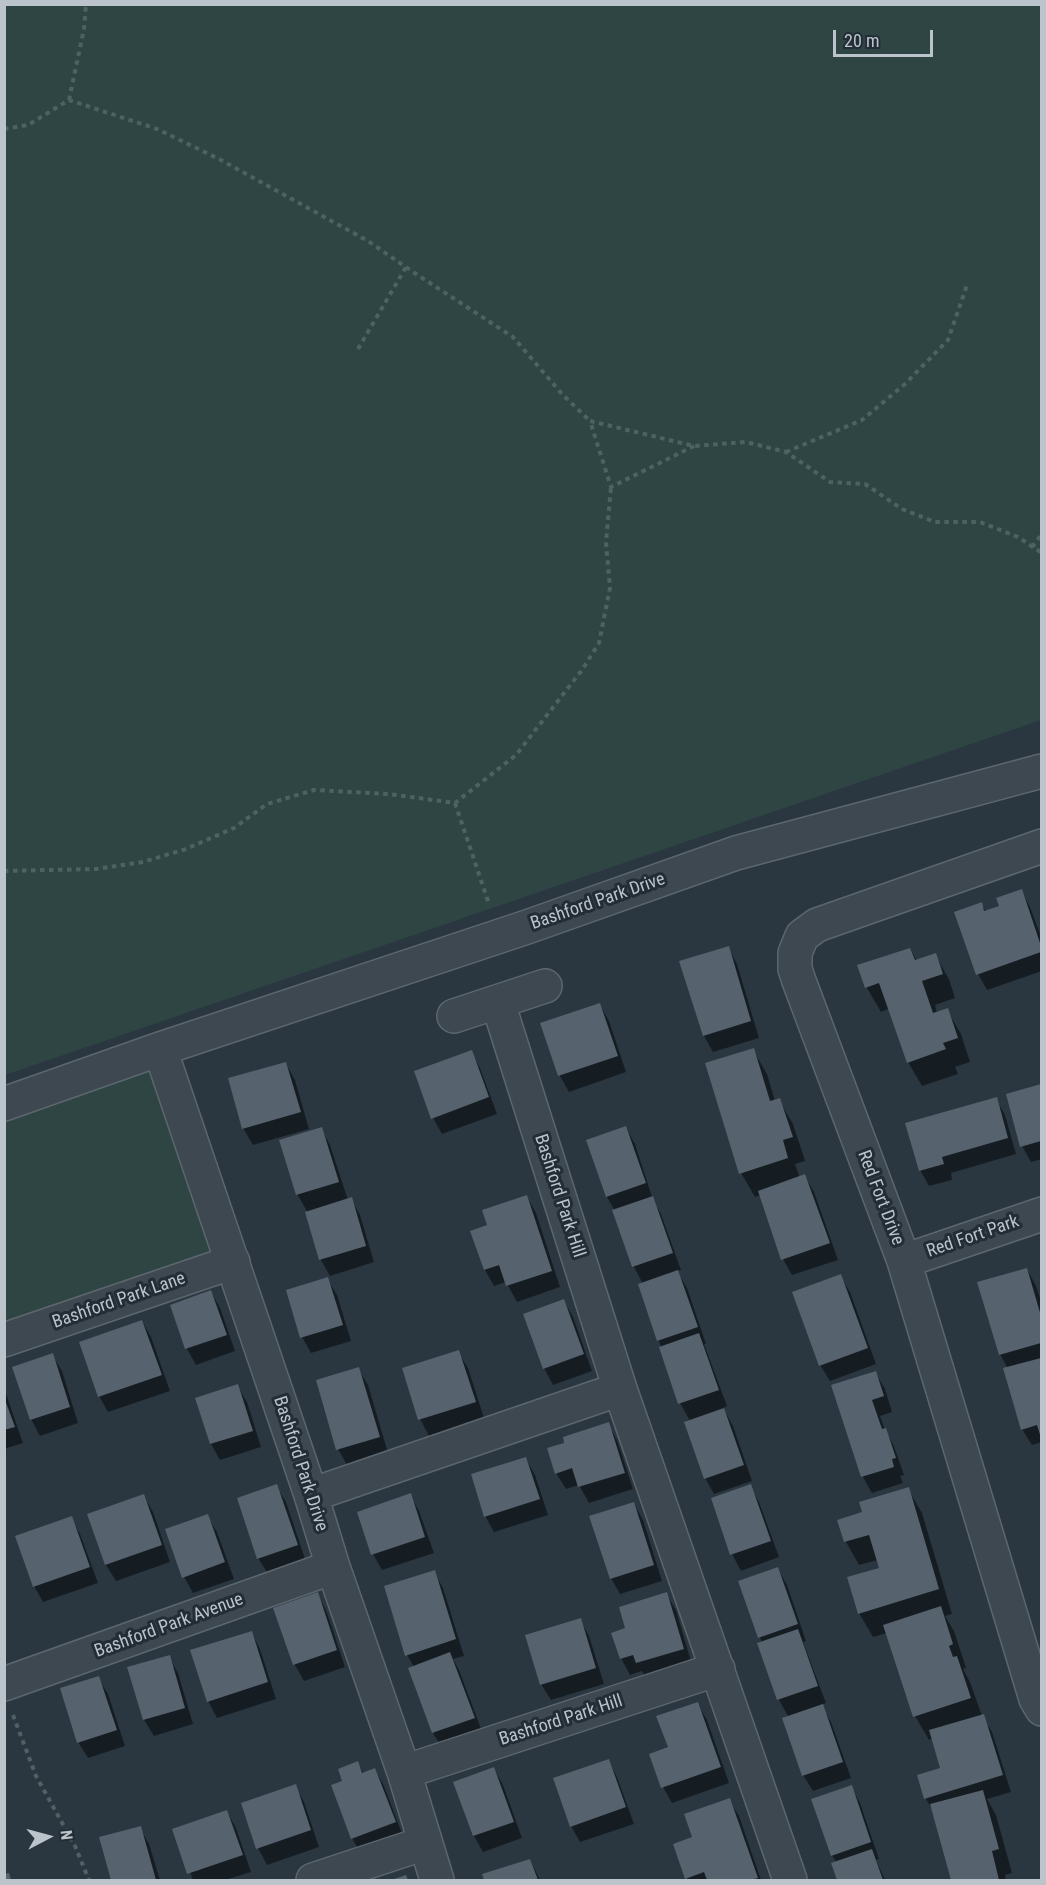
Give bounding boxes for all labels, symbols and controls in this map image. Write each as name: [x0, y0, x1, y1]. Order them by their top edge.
scale bar: [836, 18, 936, 56]
text: 20 m: [844, 30, 879, 51]
street label: Bashford Park Drive: [528, 869, 668, 935]
street label: Bashford Park Hill: [529, 1132, 589, 1260]
street label: Red Fort Drive: [852, 1148, 908, 1248]
street label: Red Fort Park: [924, 1211, 1022, 1263]
street label: Bashford Park Lane: [50, 1268, 188, 1334]
street label: Bashford Park Drive: [268, 1394, 332, 1534]
street label: Bashford Park Avenue: [92, 1589, 246, 1663]
street label: Bashford Park Hill: [497, 1691, 625, 1751]
north arrow: [18, 1807, 78, 1867]
text: N: [56, 1829, 76, 1841]

